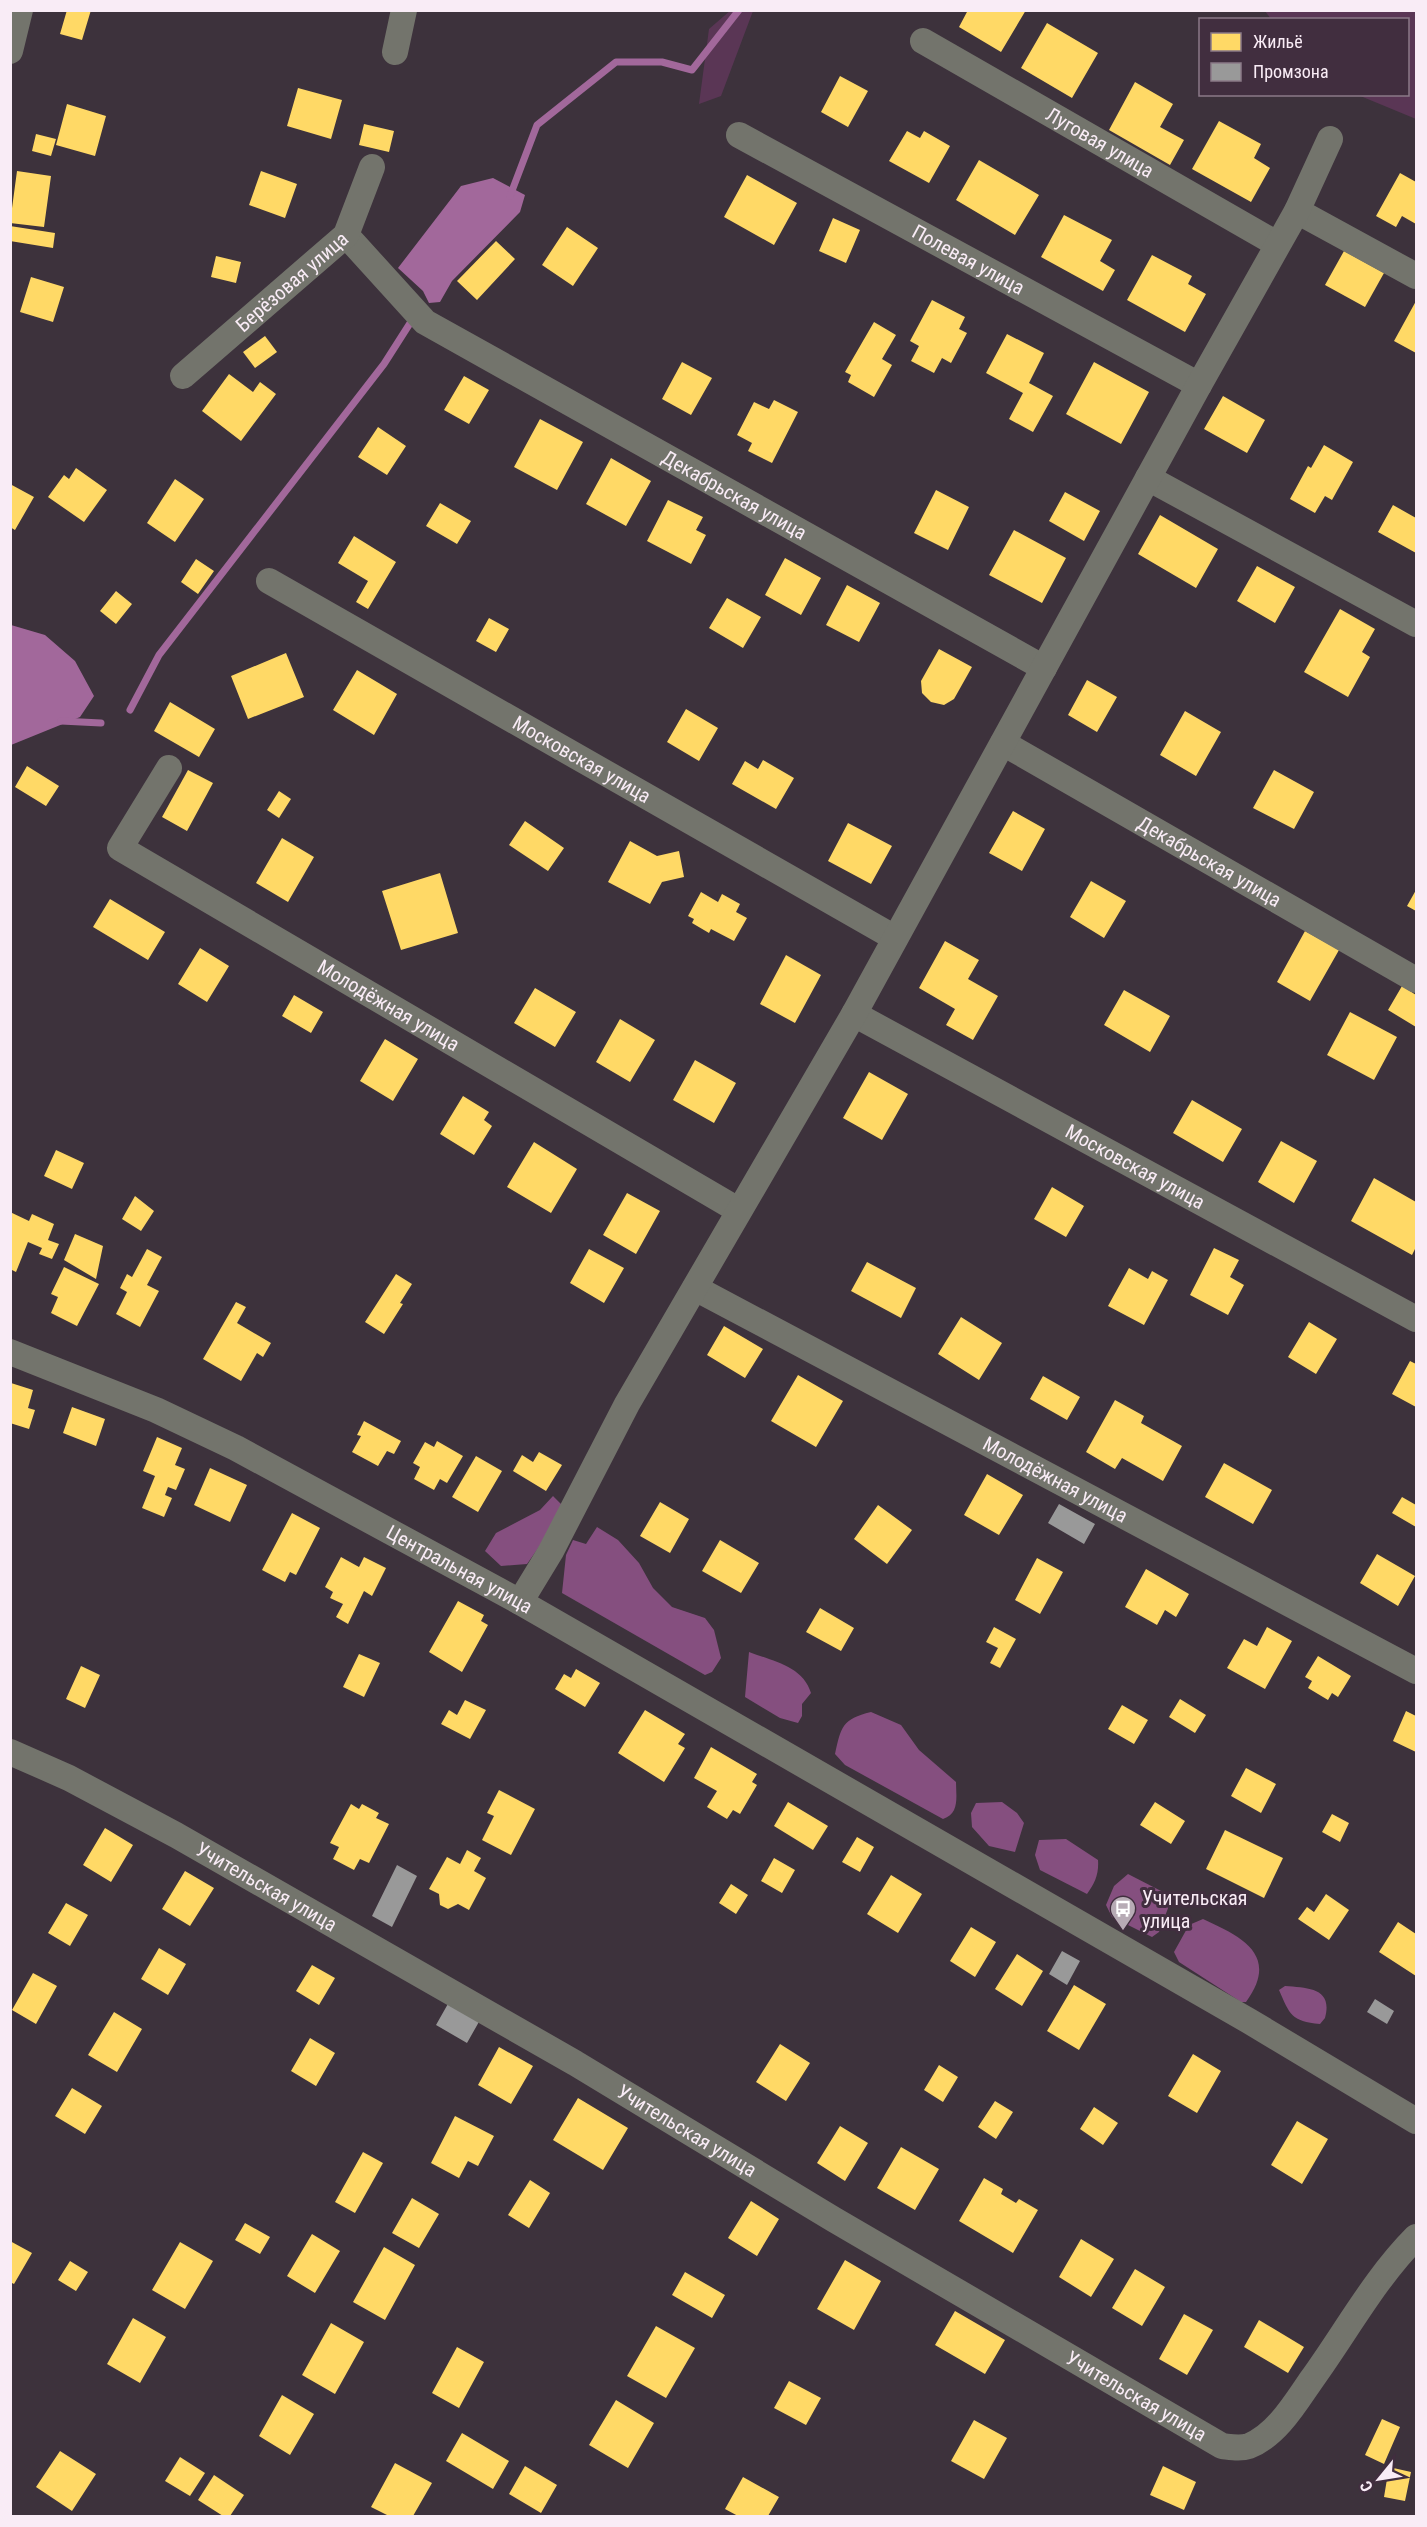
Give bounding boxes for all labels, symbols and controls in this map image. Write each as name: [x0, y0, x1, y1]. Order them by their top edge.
legend: [1199, 18, 1409, 96]
text: Жильё: [1253, 31, 1303, 52]
text: Промзона: [1253, 61, 1329, 82]
street label: Луговая улица: [1042, 102, 1158, 183]
street label: Полевая улица: [908, 219, 1029, 300]
street label: Берёзовая улица: [231, 227, 353, 337]
street label: Декабрьская улица: [658, 445, 811, 545]
street label: Московская улица: [508, 711, 655, 808]
street label: Декабрьская улица: [1133, 811, 1286, 912]
street label: Молодёжная улица: [313, 954, 464, 1056]
street label: Московская улица: [1061, 1119, 1209, 1214]
street label: Молодёжная улица: [979, 1431, 1132, 1528]
street label: Центральная улица: [382, 1520, 537, 1619]
street label: Учительская улица: [192, 1837, 341, 1936]
place label: Учительская улица: [1142, 1886, 1247, 1933]
bus stop icon: Учительская улица: [1108, 1894, 1138, 1932]
street label: Учительская улица: [613, 2079, 761, 2182]
street label: Учительская улица: [1062, 2346, 1211, 2446]
north arrow: [1349, 2449, 1409, 2509]
text: С: [1356, 2478, 1377, 2495]

